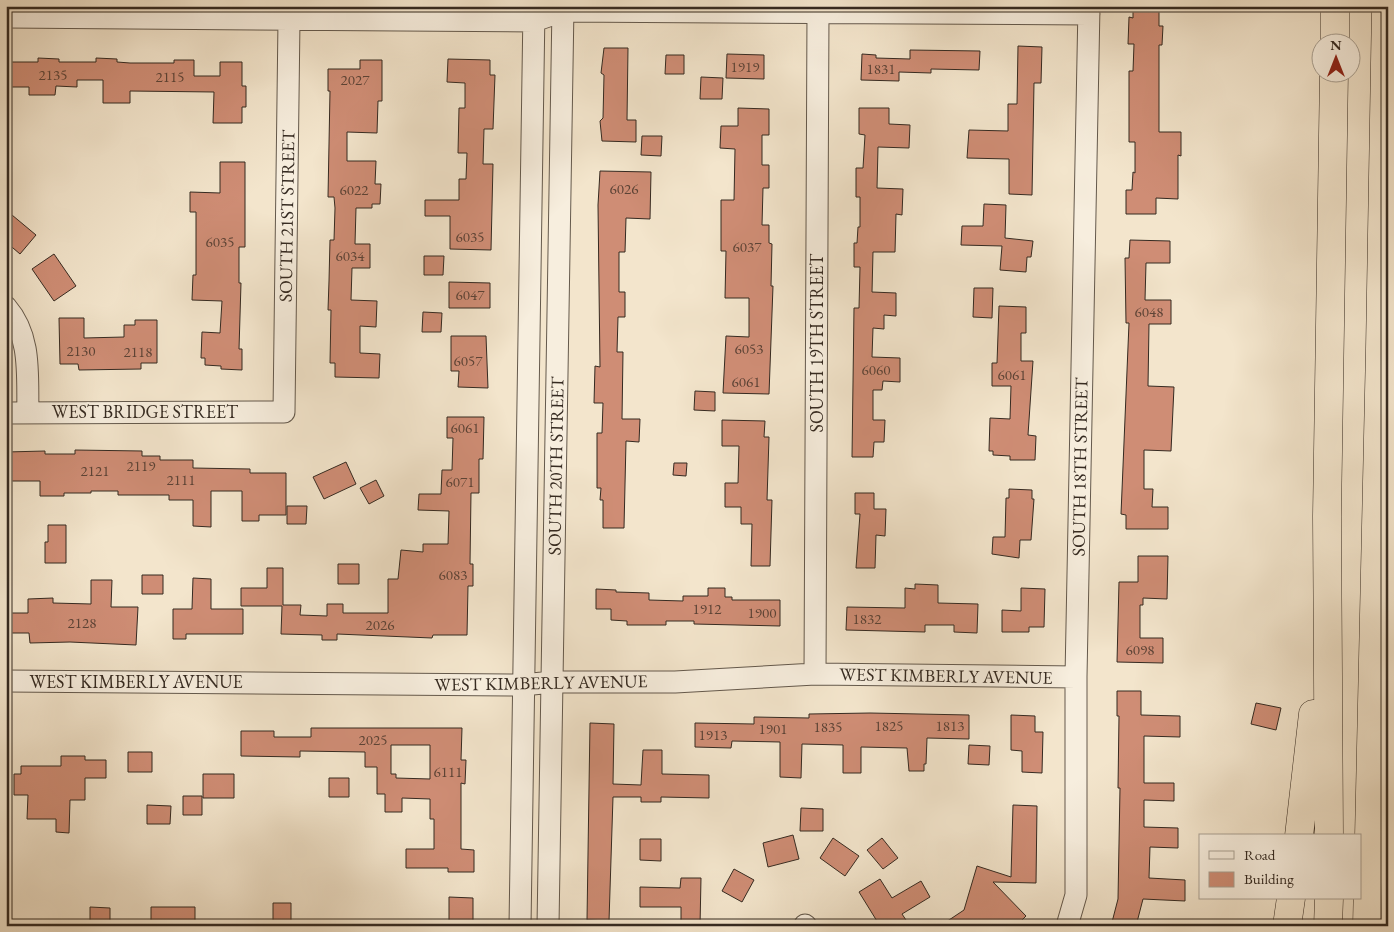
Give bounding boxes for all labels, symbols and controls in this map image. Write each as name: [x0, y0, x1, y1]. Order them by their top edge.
north arrow: [1312, 32, 1362, 82]
text: N: [1330, 36, 1342, 54]
house number: 1919: [731, 57, 759, 76]
house number: 1831: [867, 59, 895, 78]
house number: 2135: [39, 65, 67, 84]
house number: 2115: [156, 67, 184, 86]
house number: 2027: [341, 70, 370, 89]
street label: SOUTH 21ST STREET: [273, 129, 300, 302]
house number: 6026: [610, 179, 638, 198]
house number: 6022: [340, 180, 369, 199]
house number: 6035: [456, 227, 484, 246]
house number: 6035: [206, 232, 234, 251]
house number: 6037: [733, 237, 762, 256]
house number: 6034: [336, 246, 365, 265]
street label: SOUTH 19TH STREET: [805, 253, 828, 432]
house number: 6047: [456, 285, 485, 304]
house number: 6048: [1135, 302, 1163, 321]
house number: 6053: [735, 339, 763, 358]
house number: 2130: [67, 341, 95, 360]
house number: 2118: [124, 342, 152, 361]
house number: 6057: [454, 351, 483, 370]
house number: 6060: [862, 360, 890, 379]
house number: 6061: [998, 365, 1026, 384]
house number: 6061: [732, 372, 760, 391]
street label: SOUTH 20TH STREET: [542, 375, 569, 556]
street label: SOUTH 18TH STREET: [1066, 376, 1093, 557]
street label: WEST BRIDGE STREET: [52, 400, 239, 423]
house number: 6061: [451, 418, 479, 437]
house number: 2119: [127, 456, 155, 475]
house number: 2121: [81, 461, 109, 480]
house number: 2111: [167, 470, 195, 489]
house number: 6071: [446, 472, 474, 491]
house number: 6083: [439, 565, 467, 584]
house number: 1912: [693, 599, 722, 618]
house number: 1900: [748, 603, 776, 622]
house number: 1832: [853, 609, 882, 628]
house number: 2128: [68, 613, 96, 632]
house number: 2026: [366, 615, 394, 634]
house number: 6098: [1126, 640, 1154, 659]
street label: WEST KIMBERLY AVENUE: [839, 662, 1053, 689]
street label: WEST KIMBERLY AVENUE: [434, 669, 648, 696]
street label: WEST KIMBERLY AVENUE: [29, 670, 243, 693]
house number: 1825: [875, 716, 903, 735]
house number: 1813: [936, 716, 964, 735]
house number: 1835: [814, 717, 842, 736]
house number: 1901: [759, 719, 787, 738]
house number: 1913: [699, 725, 727, 744]
house number: 2025: [359, 730, 387, 749]
house number: 6111: [434, 762, 462, 781]
legend: [1199, 834, 1362, 900]
text: Road: [1244, 845, 1276, 864]
text: Building: [1244, 869, 1294, 888]

